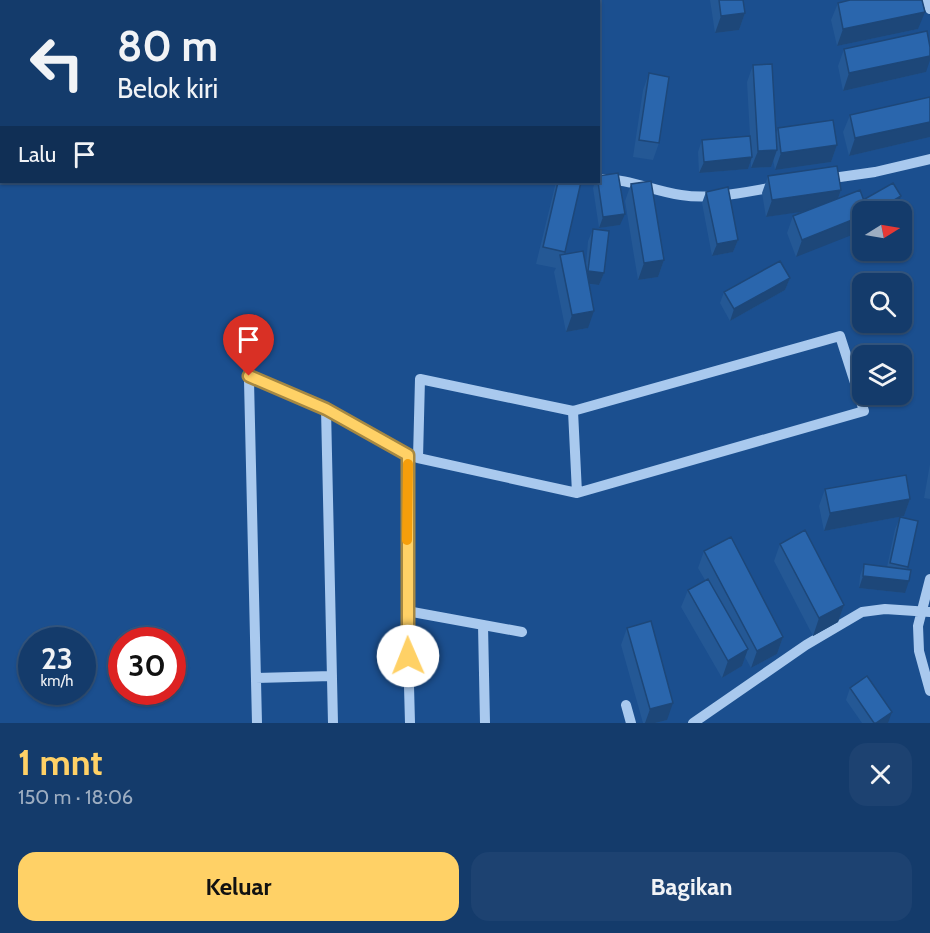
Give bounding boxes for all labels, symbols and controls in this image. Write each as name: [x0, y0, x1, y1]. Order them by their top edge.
text: 80 m: [117, 20, 218, 72]
icon: left: [18, 24, 96, 102]
text: Belok kiri: [117, 72, 218, 105]
icon: arrive: [68, 138, 101, 171]
text: Lalu: [18, 141, 56, 168]
north arrow: [852, 201, 912, 261]
map controls: [852, 201, 912, 405]
button: search: [852, 273, 912, 333]
pin: [223, 314, 274, 376]
icon: arrive: [232, 323, 265, 356]
button: layers: [852, 345, 912, 405]
position arrow: [376, 624, 440, 688]
speed limit sign: 30: [108, 627, 186, 705]
text: 23: [41, 640, 73, 677]
text: km/h: [41, 672, 73, 690]
text: 1 mnt: [18, 740, 103, 784]
button: close: [849, 743, 912, 806]
text: 150 m · 18:06: [18, 785, 133, 809]
button: Keluar: [18, 852, 459, 921]
button: Bagikan: [471, 852, 912, 921]

